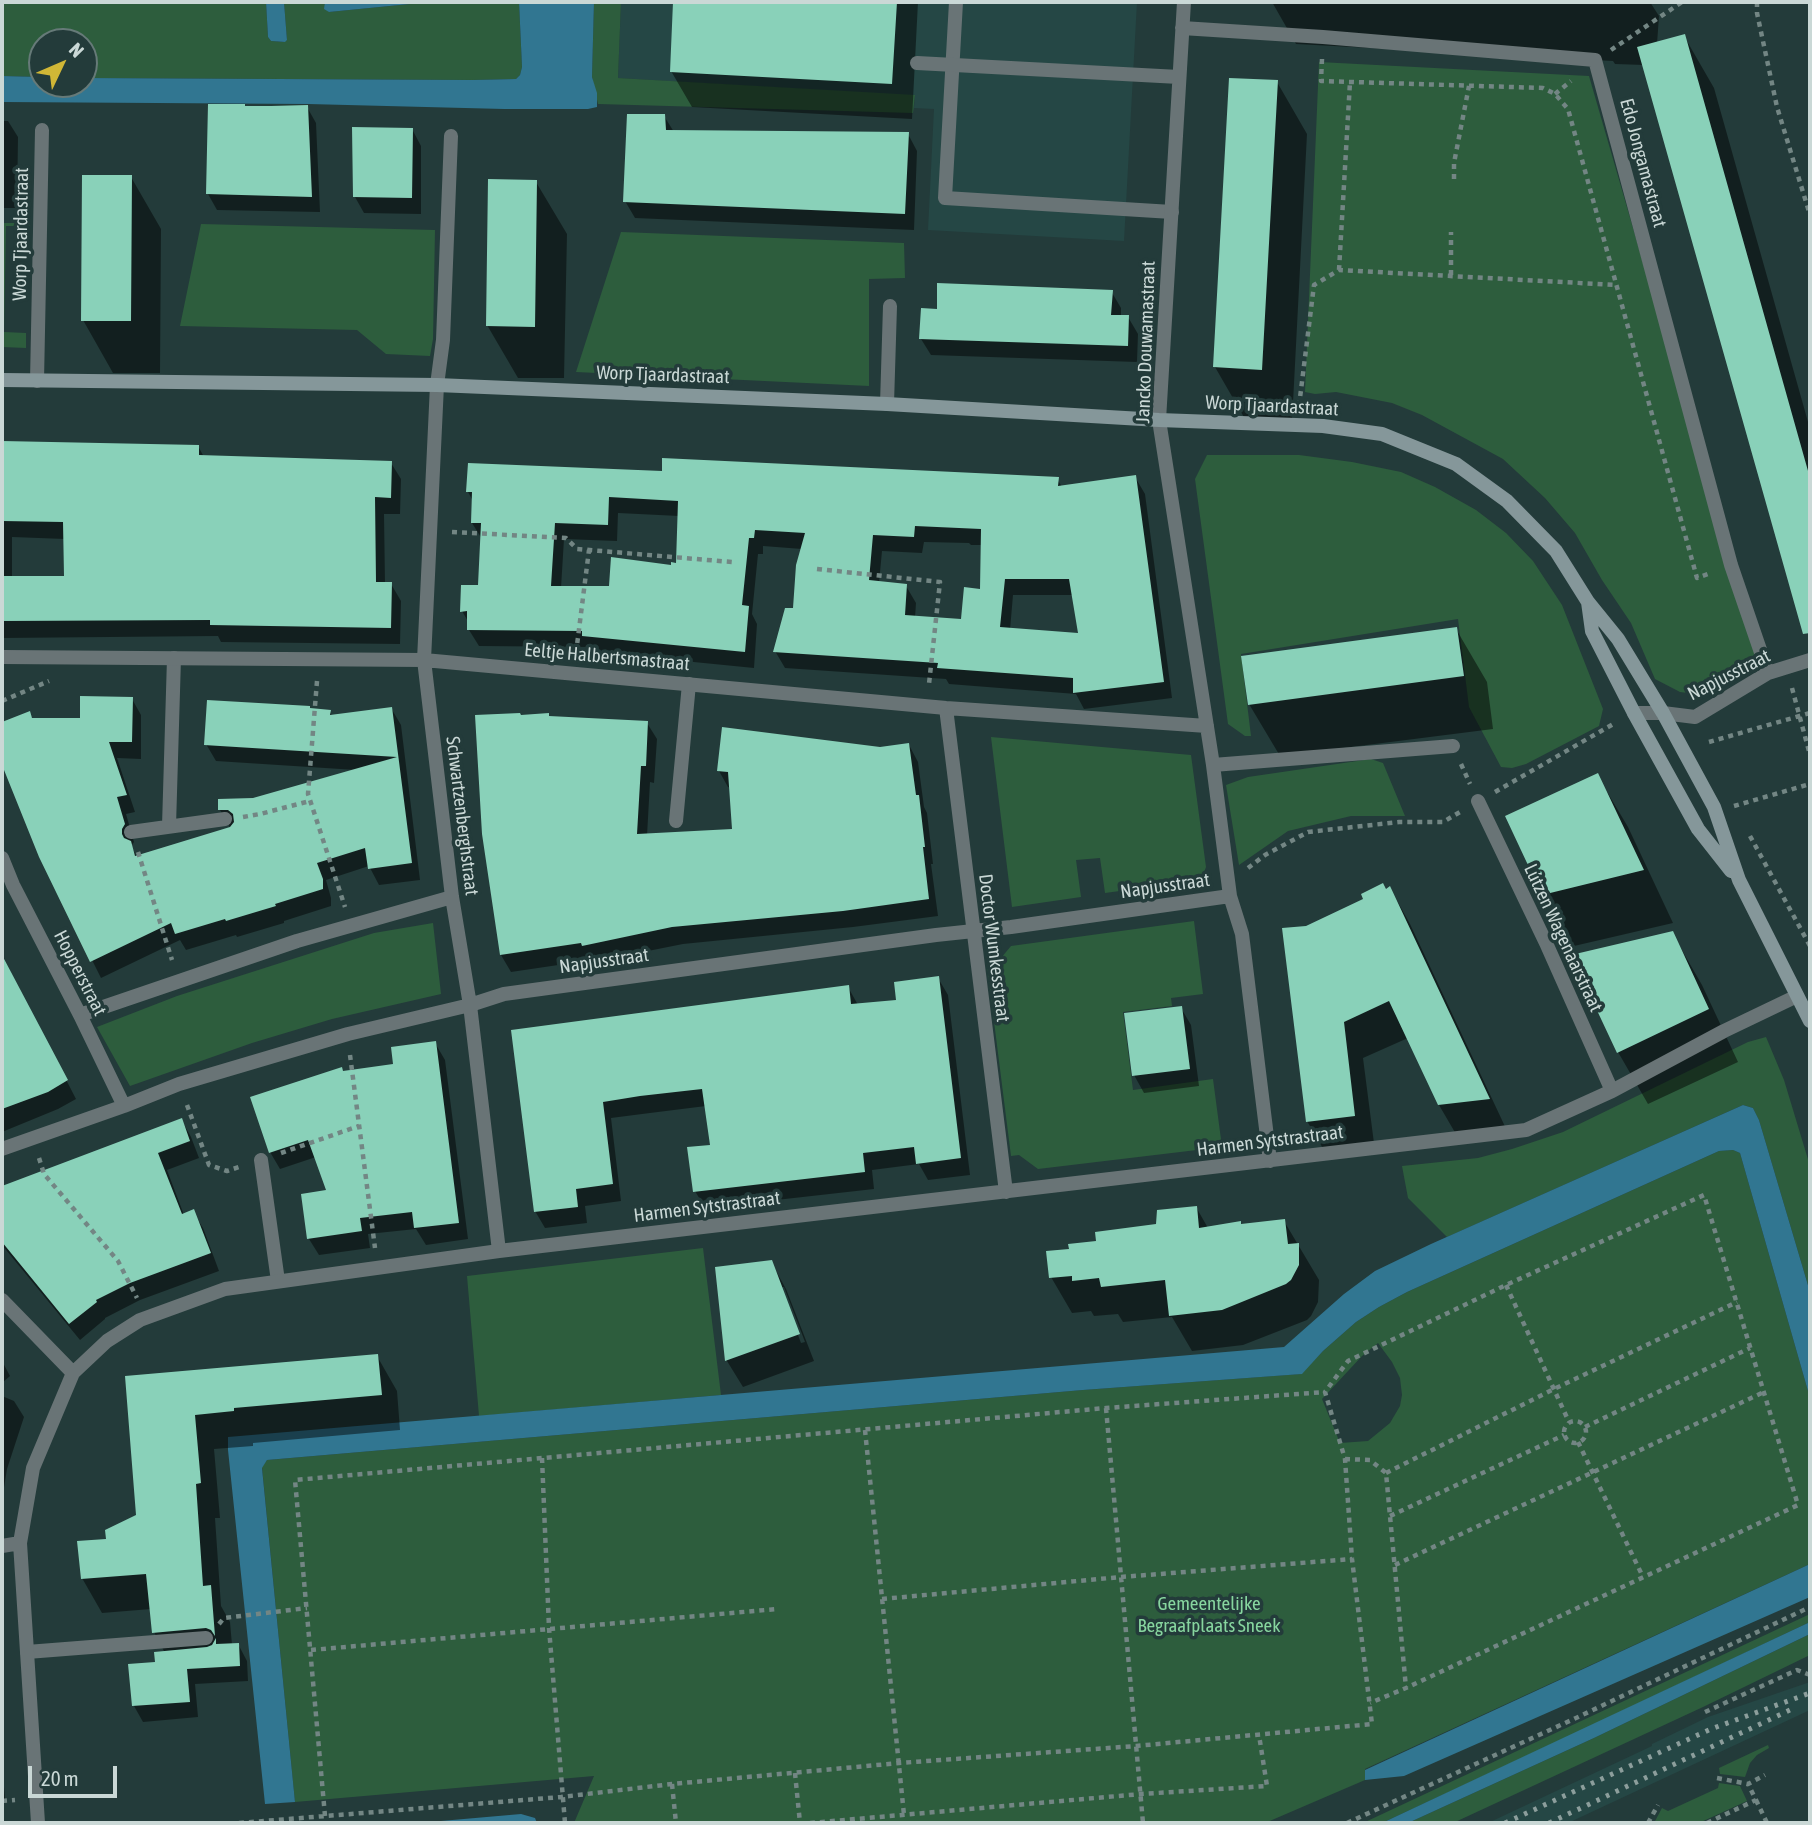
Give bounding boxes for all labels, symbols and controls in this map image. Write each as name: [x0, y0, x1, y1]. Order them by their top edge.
north arrow: [28, 28, 98, 98]
text: N: [65, 38, 88, 61]
street label: Edo Jongamastraat: [1615, 96, 1671, 230]
street label: Worp Tjaardastraat: [8, 167, 34, 301]
street label: Jancko Douwamastraat: [1132, 260, 1160, 424]
street label: Worp Tjaardastraat: [596, 361, 730, 389]
street label: Worp Tjaardastraat: [1205, 391, 1339, 421]
street label: Eeltje Halbertsmastraat: [523, 638, 691, 676]
street label: Napjusstraat: [1684, 644, 1774, 706]
street label: Schwartzenberghstraat: [441, 735, 483, 897]
street label: Lútzen Wagenaarstraat: [1519, 860, 1607, 1016]
street label: Napjusstraat: [1119, 868, 1211, 904]
street label: Doctor Wumkesstraat: [974, 873, 1014, 1023]
street label: Hopperstraat: [49, 927, 111, 1019]
street label: Napjusstraat: [558, 943, 650, 979]
street label: Harmen Sytstrastraat: [1195, 1121, 1345, 1161]
street label: Harmen Sytstrastraat: [632, 1187, 782, 1227]
park label: Gemeentelijke Begraafplaats Sneek: [1137, 1593, 1281, 1637]
scale bar: [32, 1752, 121, 1796]
text: 20 m: [41, 1766, 79, 1790]

